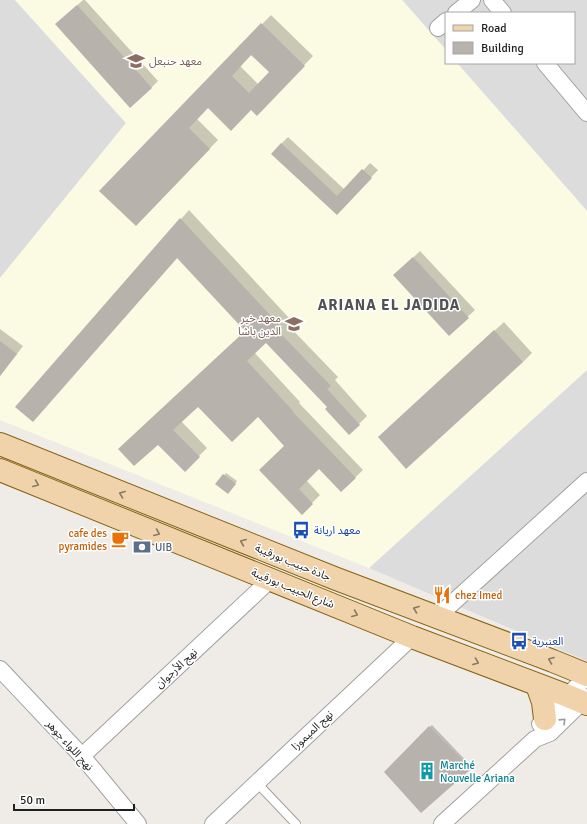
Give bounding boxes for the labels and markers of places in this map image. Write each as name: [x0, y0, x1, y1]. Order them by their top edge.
school or university icon: معهد حنبعل: [126, 51, 146, 71]
place label: معهد حنبعل: [149, 55, 202, 68]
place label: معهد خير الدين باشا: [238, 312, 281, 338]
school or university icon: معهد خير الدين باشا: [284, 314, 304, 334]
bus stop icon: معهد اريانة: [291, 520, 311, 540]
place label: معهد اريانة: [314, 524, 361, 537]
place label: cafe des pyramides: [59, 527, 107, 553]
cafe icon: cafe des pyramides: [110, 529, 130, 549]
bank icon: UIB: [132, 537, 152, 557]
place label: UIB: [155, 541, 173, 554]
restaurant icon: chez Imed: [432, 585, 452, 605]
place label: chez Imed: [455, 589, 503, 602]
bus stop icon: العنبرية: [509, 631, 529, 651]
place label: العنبرية: [532, 635, 563, 648]
place label: Marché Nouvelle Ariana: [440, 759, 515, 785]
building icon: Marché Nouvelle Ariana: [417, 761, 437, 781]

